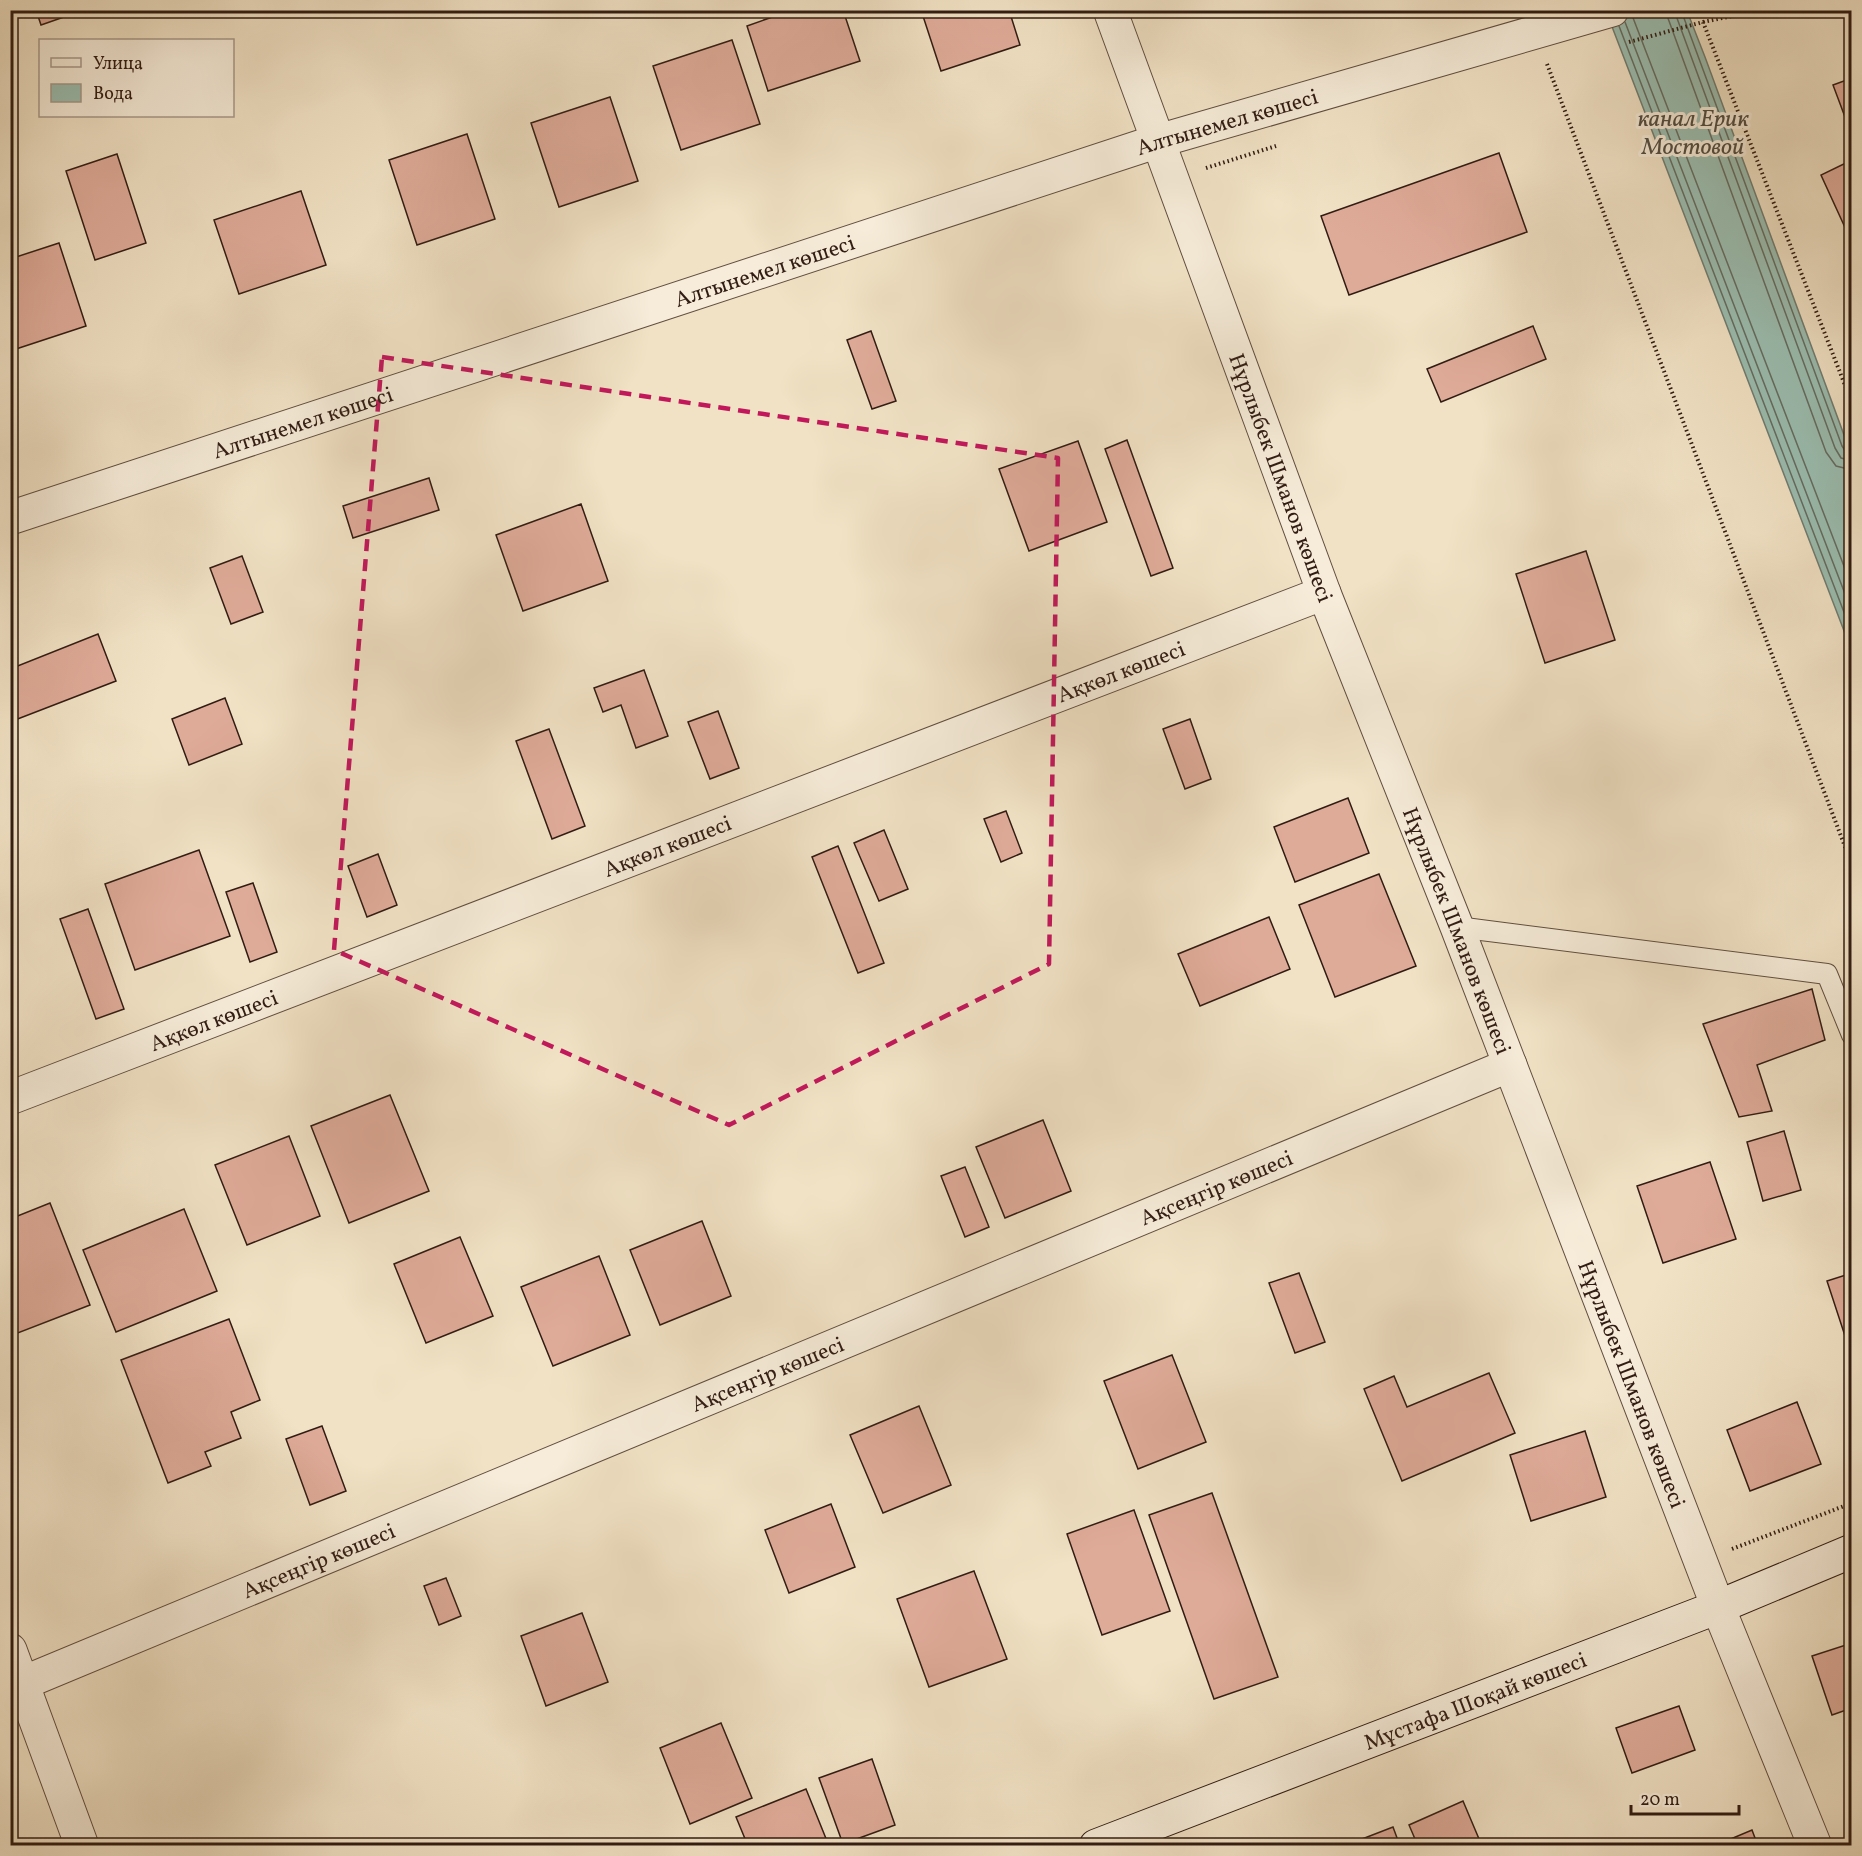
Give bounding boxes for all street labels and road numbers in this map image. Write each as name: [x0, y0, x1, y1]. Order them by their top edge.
street label: Алтынемел көшесі: [1133, 83, 1322, 165]
street label: Алтынемел көшесі: [671, 229, 859, 317]
street label: Нұрлыбек Шманов көшесі: [1219, 349, 1339, 608]
street label: Алтынемел көшесі: [209, 380, 398, 468]
street label: Ақкөл көшесі: [1053, 635, 1190, 712]
street label: Нұрлыбек Шманов көшесі: [1393, 803, 1518, 1060]
street label: Ақкөл көшесі: [599, 809, 737, 886]
street label: Ақкөл көшесі: [146, 983, 283, 1061]
street label: Ақсеңгір көшесі: [1136, 1144, 1298, 1235]
street label: Нұрлыбек Шманов көшесі: [1568, 1256, 1692, 1513]
street label: Ақсеңгір көшесі: [687, 1330, 849, 1422]
street label: Ақсеңгір көшесі: [238, 1517, 401, 1608]
street label: Мұстафа Шоқай көшесi: [1360, 1646, 1592, 1760]

